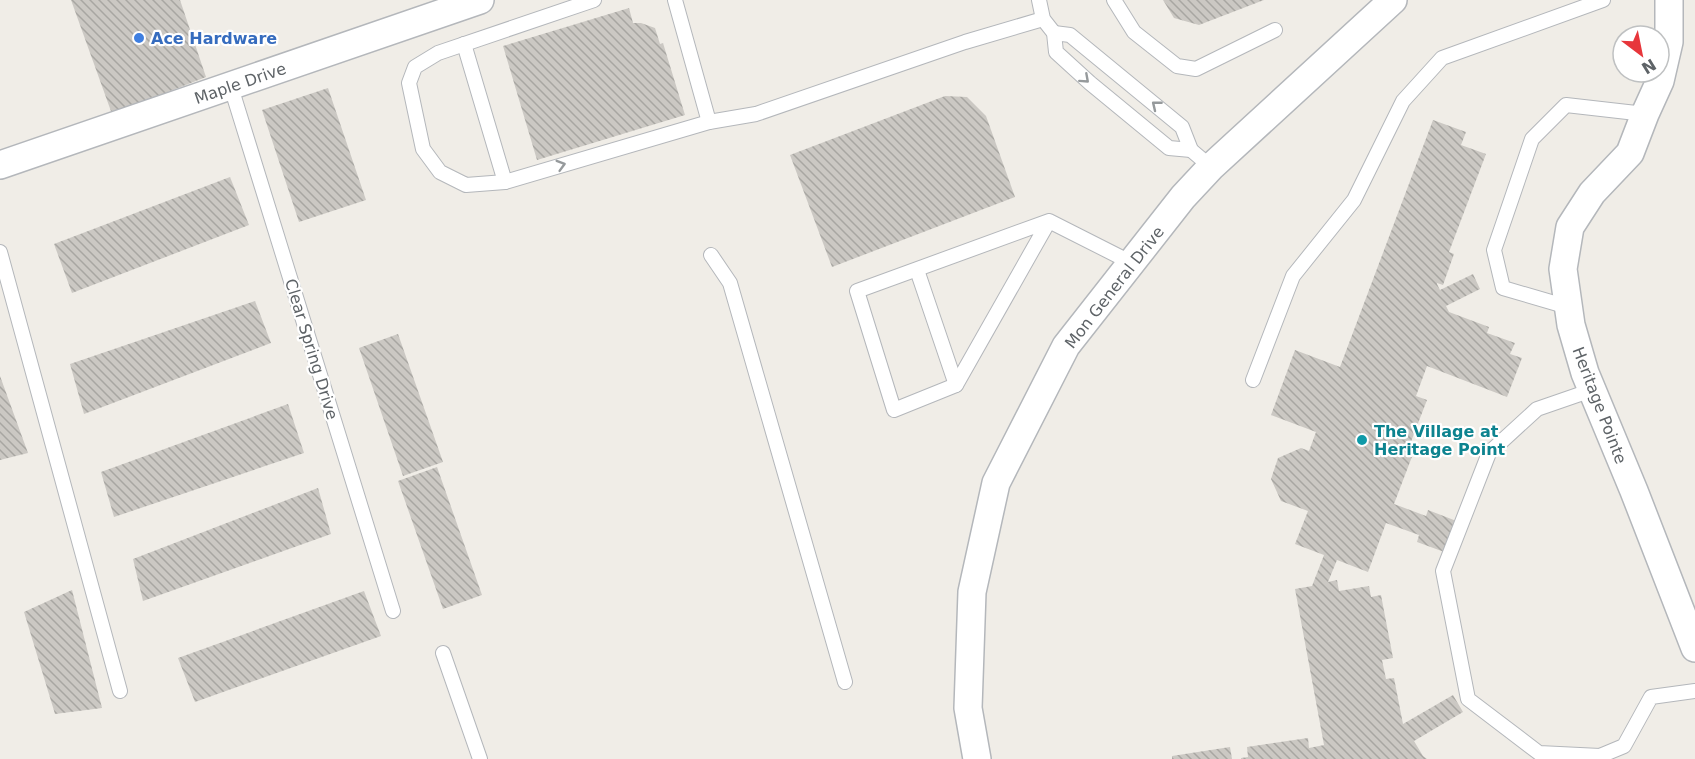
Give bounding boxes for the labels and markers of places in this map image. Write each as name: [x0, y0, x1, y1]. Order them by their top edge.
place label: Ace Hardware: [151, 29, 277, 48]
marker: Ace Hardware: [132, 31, 146, 45]
place label: The Village at Heritage Point: [1374, 422, 1506, 459]
marker: The Village at Heritage Point: [1355, 433, 1369, 447]

